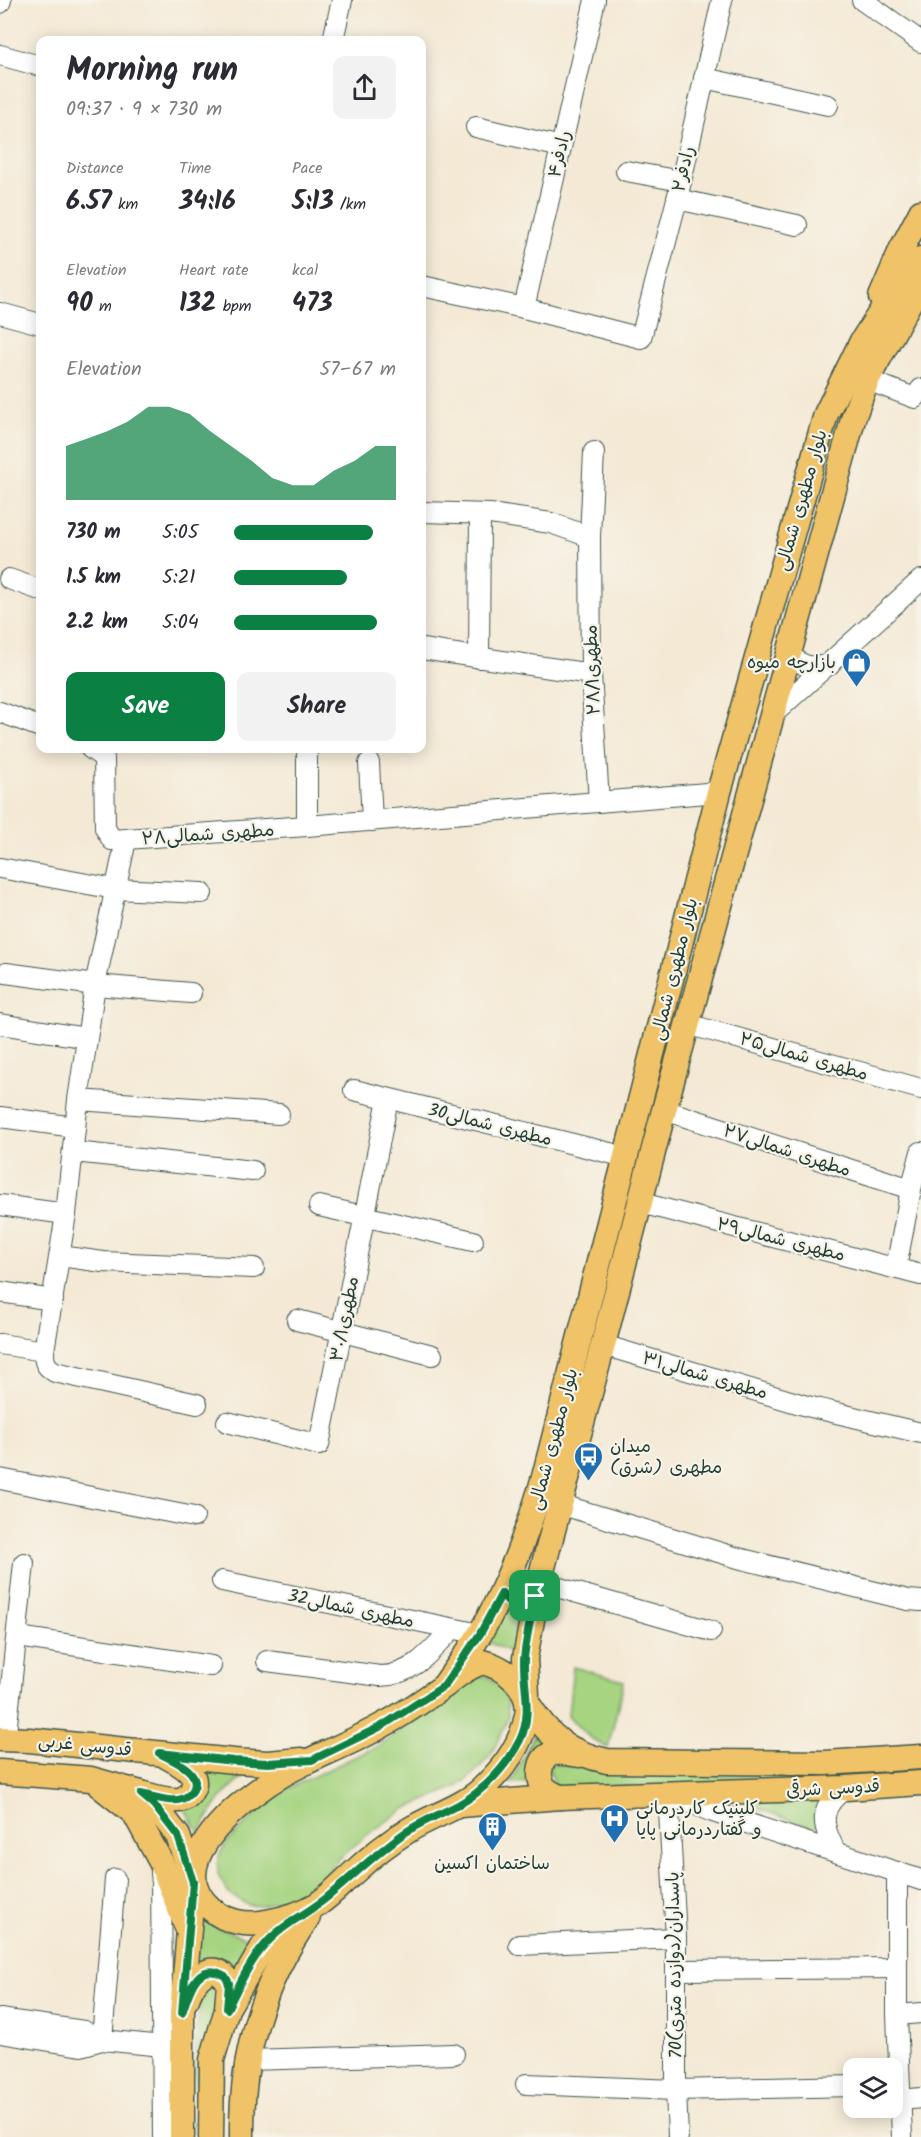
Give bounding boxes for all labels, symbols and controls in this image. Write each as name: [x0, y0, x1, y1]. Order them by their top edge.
text: Morning run: [66, 45, 238, 98]
button: share: [333, 56, 396, 119]
text: 09:37 · 9 × 730 m: [66, 94, 222, 126]
street label: رادفر۴: [541, 128, 580, 181]
street label: رادفر۲: [665, 144, 704, 195]
text: Distance: [66, 156, 124, 181]
text: Time: [179, 156, 211, 181]
text: Pace: [292, 156, 323, 181]
text: 6.57: [66, 181, 112, 223]
text: 34:16: [179, 181, 236, 223]
text: 5:13: [292, 181, 334, 223]
text: km: [112, 192, 138, 217]
text: /km: [334, 192, 366, 217]
text: Elevation: [66, 258, 127, 283]
text: Heart rate: [179, 258, 249, 283]
text: kcal: [292, 258, 318, 283]
text: 90: [66, 283, 93, 325]
text: 132: [179, 283, 216, 325]
text: 473: [292, 283, 333, 325]
text: m: [93, 294, 112, 319]
text: bpm: [216, 294, 251, 319]
text: Elevation: [66, 354, 142, 386]
text: 57–67 m: [320, 354, 396, 386]
street label: بلوار مطهرى شمالى: [768, 426, 836, 574]
text: 730 m: [66, 517, 121, 549]
text: 5:05: [162, 517, 198, 549]
text: 1.5 km: [66, 562, 121, 594]
text: 5:21: [162, 562, 196, 594]
text: 2.2 km: [66, 607, 128, 639]
text: 5:04: [162, 607, 199, 639]
street label: مطهری۲۸/۱: [577, 624, 610, 716]
shop icon: بازارچه میوه: [841, 646, 873, 688]
place label: بازارچه میوه: [747, 649, 836, 678]
button: Save: [66, 672, 225, 741]
button: Share: [237, 672, 396, 741]
street label: مطهرى شمالى۲۸: [141, 816, 275, 855]
street label: بلوار مطهرى شمالى: [644, 895, 707, 1044]
street label: مطهرى شمالى۲۵: [736, 1025, 871, 1090]
street label: مطهرى شمالى30: [424, 1096, 555, 1155]
street label: مطهرى شمالى۲۷: [719, 1117, 854, 1186]
street label: مطهرى شمالى۲۹: [713, 1210, 848, 1270]
street label: مطهری۳۰/۱: [323, 1274, 368, 1364]
street label: مطهرى شمالى۳۱: [638, 1345, 771, 1408]
street label: بلوار مطهرى شمالى: [522, 1365, 587, 1514]
place label: میدان مطهری (شرق): [610, 1433, 722, 1483]
bus stop icon: میدان مطهری (شرق): [573, 1440, 605, 1482]
pin: [509, 1570, 560, 1621]
icon: arrive: [518, 1579, 551, 1612]
street label: 32مطهرى شمالى: [285, 1582, 417, 1637]
street label: قدوسی غربی: [37, 1727, 133, 1766]
street label: قدوسی شرقی: [785, 1773, 881, 1806]
place label: کلینیک کاردرمانی و گفتاردرمانی پایا: [636, 1795, 761, 1845]
hospital icon: کلینیک کاردرمانی و گفتاردرمانی پایا: [599, 1802, 631, 1844]
building icon: ساختمان اکسین: [476, 1810, 508, 1852]
place label: ساختمان اکسین: [434, 1850, 550, 1879]
street label: 70پاسداران(دوازده متری): [659, 1871, 692, 2059]
map controls: [843, 2058, 903, 2118]
button: layers: [843, 2058, 903, 2118]

